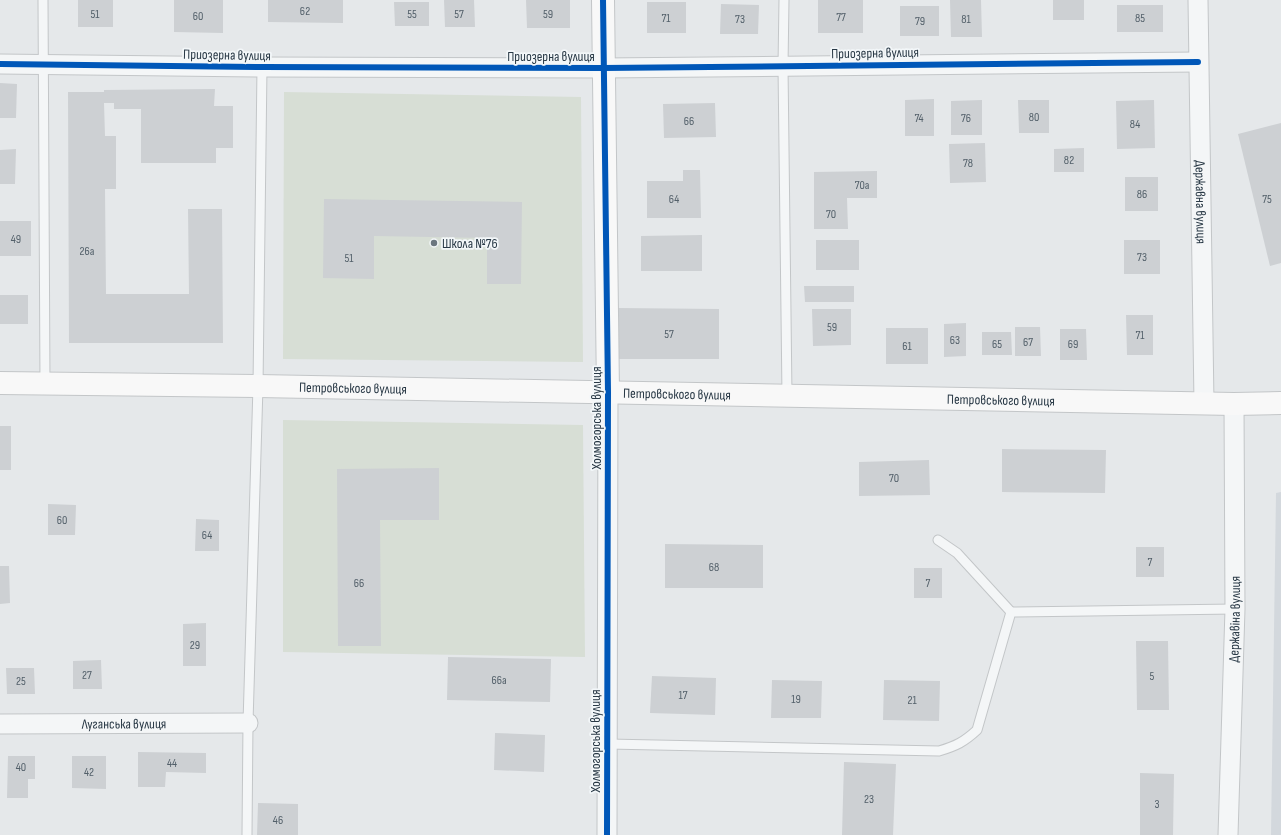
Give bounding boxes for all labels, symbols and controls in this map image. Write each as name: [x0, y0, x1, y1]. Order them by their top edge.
house number: 62: [300, 4, 310, 19]
house number: 51: [90, 7, 100, 22]
house number: 55: [407, 7, 417, 22]
house number: 57: [454, 7, 464, 22]
house number: 59: [543, 7, 553, 22]
house number: 60: [193, 9, 203, 24]
house number: 77: [836, 10, 846, 25]
house number: 71: [661, 11, 671, 26]
house number: 85: [1135, 11, 1145, 26]
house number: 73: [735, 12, 745, 27]
house number: 81: [961, 12, 972, 27]
house number: 79: [915, 14, 925, 29]
street label: Приозерна вулиця: [831, 44, 919, 62]
street label: Приозерна вулиця: [183, 46, 271, 64]
street label: Приозерна вулиця: [507, 48, 595, 65]
house number: 80: [1029, 110, 1039, 125]
house number: 74: [914, 111, 924, 126]
house number: 76: [961, 111, 971, 126]
house number: 66: [684, 114, 694, 129]
house number: 84: [1130, 117, 1140, 132]
house number: 82: [1064, 153, 1074, 168]
house number: 78: [963, 156, 973, 171]
street label: Державна вулиця: [1192, 160, 1210, 244]
house number: 70а: [855, 178, 870, 193]
house number: 86: [1137, 187, 1147, 202]
house number: 64: [669, 192, 679, 207]
house number: 75: [1262, 192, 1272, 207]
house number: 70: [826, 207, 836, 222]
house number: 49: [11, 232, 21, 247]
place label: Школа №76: [442, 235, 498, 252]
marker: Школа №76: [429, 238, 439, 248]
house number: 26а: [80, 244, 95, 259]
house number: 73: [1137, 250, 1147, 265]
house number: 51: [344, 251, 354, 266]
house number: 59: [827, 320, 837, 335]
house number: 57: [664, 327, 674, 342]
house number: 71: [1135, 328, 1145, 343]
house number: 63: [950, 333, 960, 348]
house number: 67: [1023, 335, 1033, 350]
house number: 65: [992, 337, 1002, 352]
house number: 69: [1068, 337, 1078, 352]
house number: 61: [902, 339, 913, 354]
street label: Холмогорська вулиця: [588, 367, 605, 471]
street label: Петровського вулиця: [299, 378, 407, 397]
street label: Петровського вулиця: [623, 384, 731, 403]
street label: Петровського вулиця: [947, 390, 1055, 409]
house number: 70: [889, 471, 899, 486]
house number: 60: [57, 513, 67, 528]
house number: 64: [202, 528, 212, 543]
house number: 7: [1148, 555, 1153, 570]
house number: 68: [709, 560, 719, 575]
house number: 66: [354, 576, 364, 591]
house number: 7: [926, 576, 931, 591]
street label: Державіна вулиця: [1225, 576, 1244, 662]
house number: 29: [190, 638, 200, 653]
house number: 27: [82, 668, 92, 683]
house number: 5: [1150, 669, 1155, 684]
house number: 66а: [491, 673, 507, 688]
house number: 25: [16, 674, 26, 689]
house number: 17: [679, 688, 688, 703]
street label: Холмогорська вулиця: [587, 690, 604, 794]
house number: 19: [791, 692, 801, 707]
house number: 21: [907, 693, 917, 708]
street label: Луганська вулиця: [81, 715, 166, 732]
house number: 44: [167, 756, 177, 771]
house number: 40: [16, 760, 26, 775]
house number: 42: [84, 765, 94, 780]
house number: 23: [864, 792, 874, 807]
house number: 3: [1154, 797, 1160, 812]
house number: 46: [273, 813, 283, 828]

